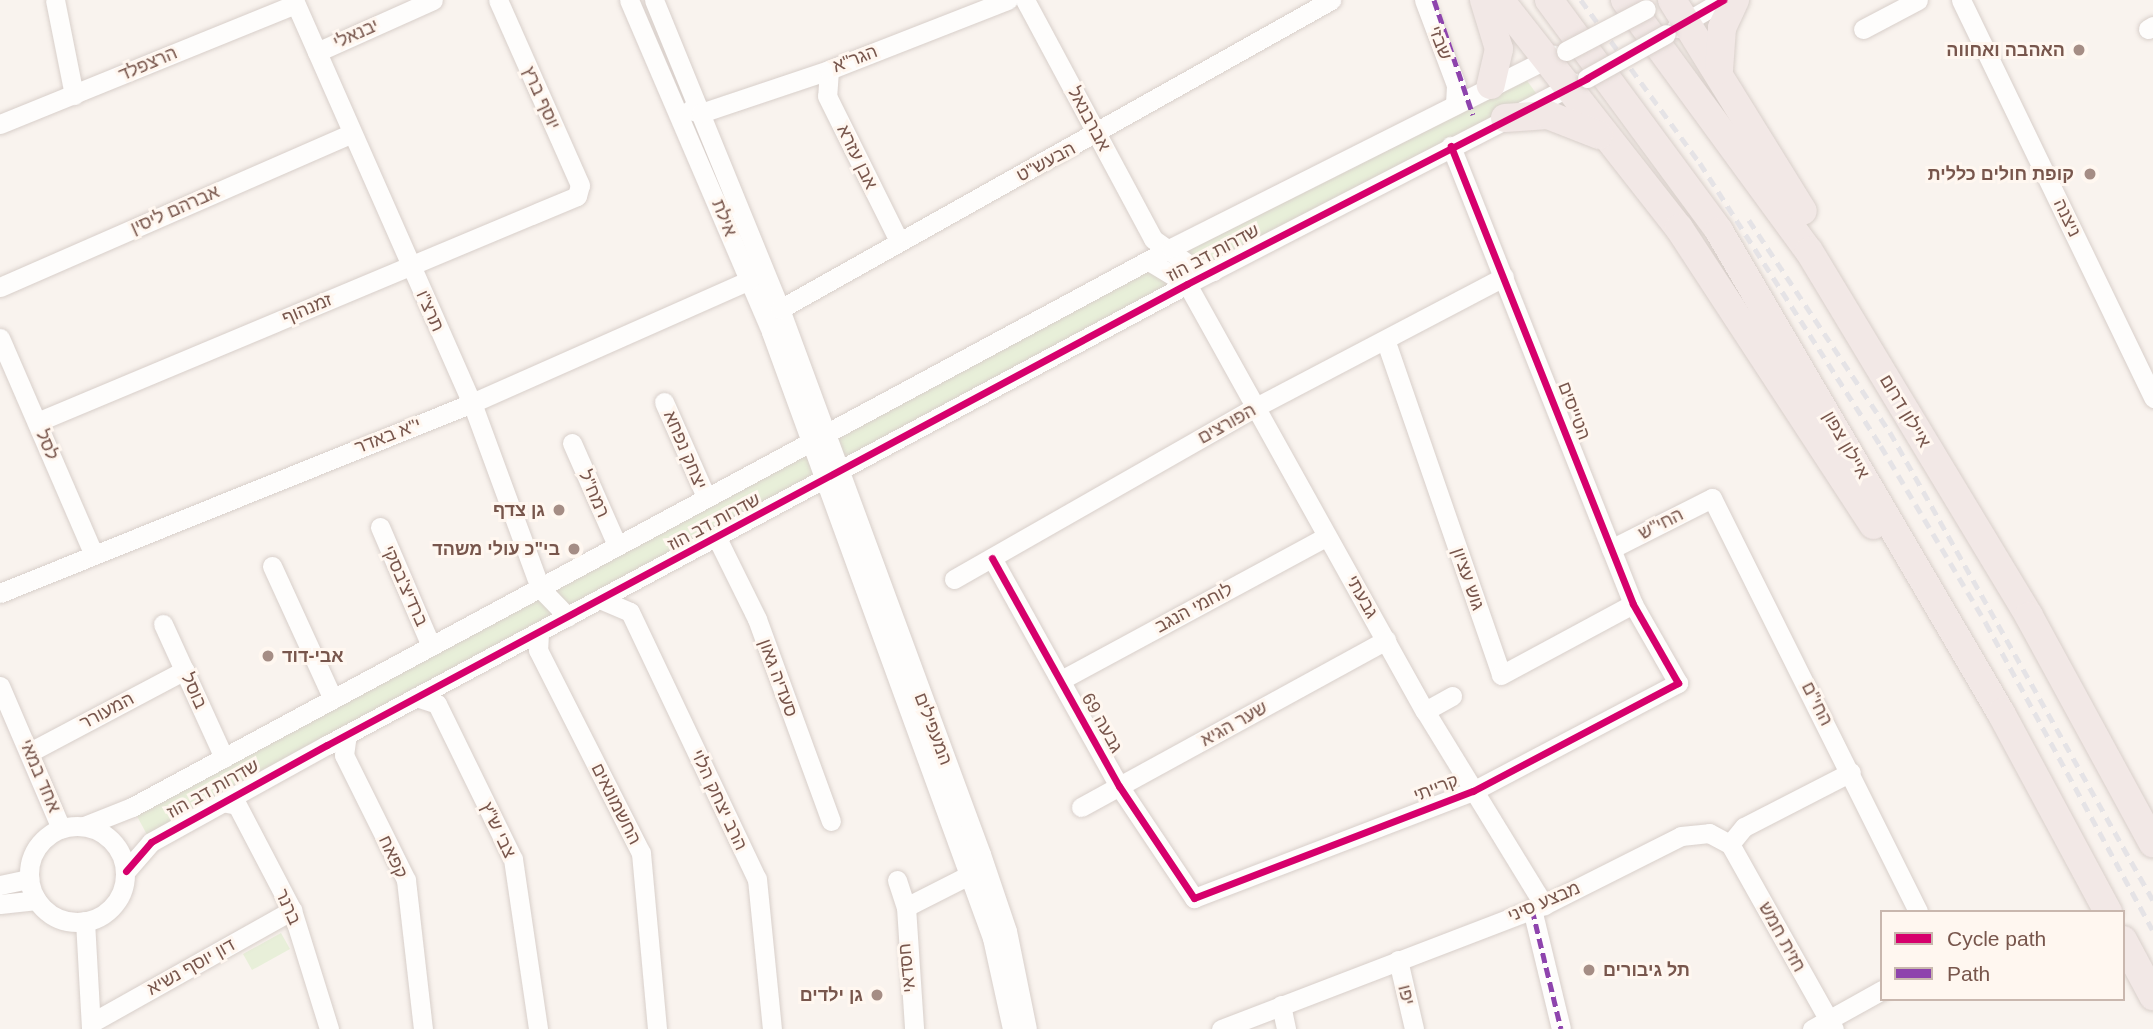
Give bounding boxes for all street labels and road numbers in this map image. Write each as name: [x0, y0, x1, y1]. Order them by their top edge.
street label: יבנאלי: [330, 15, 382, 53]
street label: שבזי: [1424, 23, 1456, 63]
street label: הגר"א: [830, 41, 880, 77]
street label: הרצפלד: [116, 42, 180, 86]
street label: יוסף ברץ: [518, 63, 564, 133]
street label: אברבנאל: [1063, 83, 1115, 155]
street label: אבן עזרא: [832, 121, 882, 193]
street label: הבעש"ט: [1013, 138, 1079, 186]
street label: אברהם ליסין: [127, 181, 223, 239]
street label: ניצנה: [2049, 195, 2085, 241]
street label: אילת: [707, 197, 741, 239]
street label: שדרות דב הוז: [1163, 220, 1263, 286]
street label: תרצ"ו: [411, 287, 449, 335]
street label: זמנהוף: [279, 289, 335, 329]
street label: איילון דרום: [1875, 371, 1935, 451]
street label: הטייסים: [1553, 379, 1595, 443]
street label: הפורצים: [1194, 399, 1260, 449]
street label: איילון צפון: [1818, 407, 1874, 483]
street label: יצחק נפחא: [659, 408, 711, 492]
street label: י"א באדר: [352, 414, 424, 458]
street label: לסל: [31, 427, 63, 463]
street label: רמח"ל: [574, 467, 614, 521]
street label: שדרות דב הוז: [664, 489, 764, 555]
street label: החי"ש: [1635, 504, 1687, 544]
street label: ברדיצ'בסקי: [378, 542, 432, 630]
street label: גוש עציון: [1447, 545, 1489, 613]
street label: גבעתי: [1341, 572, 1383, 622]
street label: לוחמי הנגב: [1151, 579, 1237, 637]
street label: סעדיה גאון: [754, 636, 802, 720]
street label: בוסל: [177, 670, 211, 712]
street label: החי"ם: [1797, 678, 1837, 730]
street label: המעורר: [76, 688, 138, 734]
street label: גבעה 69: [1077, 689, 1127, 757]
street label: המעפילים: [909, 690, 957, 768]
street label: שער הגיא: [1197, 697, 1271, 751]
street label: אחד במאי: [15, 736, 65, 816]
street label: הרב יצחק הלוי: [686, 746, 752, 854]
street label: שדרות דב הוז: [163, 755, 263, 823]
street label: החשמונאים: [586, 760, 646, 848]
street label: קרייתי: [1411, 770, 1461, 806]
street label: צבי ש"ץ: [476, 799, 520, 861]
street label: קפאח: [374, 832, 412, 882]
street label: מבצע סיני: [1505, 877, 1583, 927]
street label: ברנר: [271, 886, 305, 928]
street label: חזית חמש: [1754, 898, 1810, 976]
street label: דון יוסף נשיא: [143, 934, 239, 1000]
street label: חסדאי: [894, 942, 920, 994]
street label: יפו: [1393, 983, 1419, 1007]

